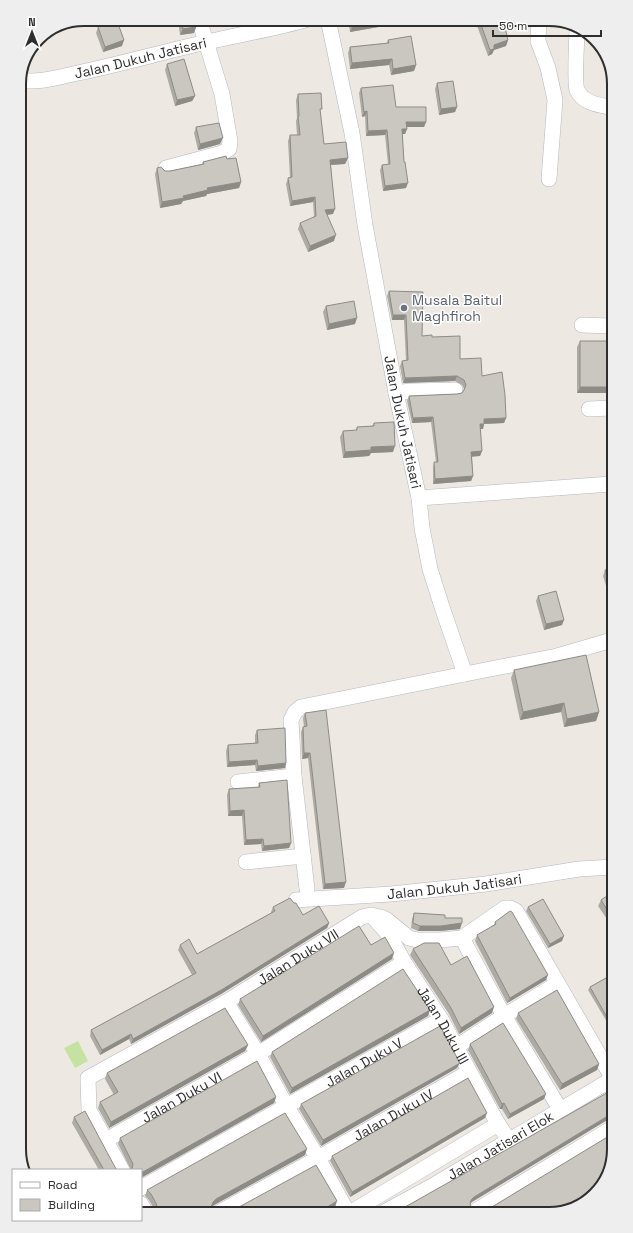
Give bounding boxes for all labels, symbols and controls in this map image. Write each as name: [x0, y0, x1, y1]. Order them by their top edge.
north arrow: [12, 12, 52, 52]
scale bar: [493, 12, 601, 38]
text: N: [28, 15, 36, 29]
text: 50 m: [499, 18, 527, 34]
street label: Jalan Dukuh Jatisari: [73, 33, 208, 83]
place label: Musala Baitul Maghfiroh: [412, 291, 502, 325]
marker: Musala Baitul Maghfiroh: [399, 303, 409, 313]
street label: Jalan Dukuh Jatisari: [380, 354, 426, 490]
street label: Jalan Dukuh Jatisari: [386, 869, 523, 903]
street label: Jalan Duku VII: [254, 925, 342, 989]
street label: Jalan Duku III: [413, 983, 473, 1067]
street label: Jalan Duku V: [322, 1033, 406, 1091]
street label: Jalan Duku VI: [138, 1067, 225, 1127]
street label: Jalan Duku IV: [350, 1085, 437, 1145]
street label: Jalan Jatisari Elok: [444, 1107, 557, 1184]
legend: [12, 1169, 142, 1221]
text: Road: [48, 1177, 77, 1193]
text: Building: [48, 1197, 95, 1213]

